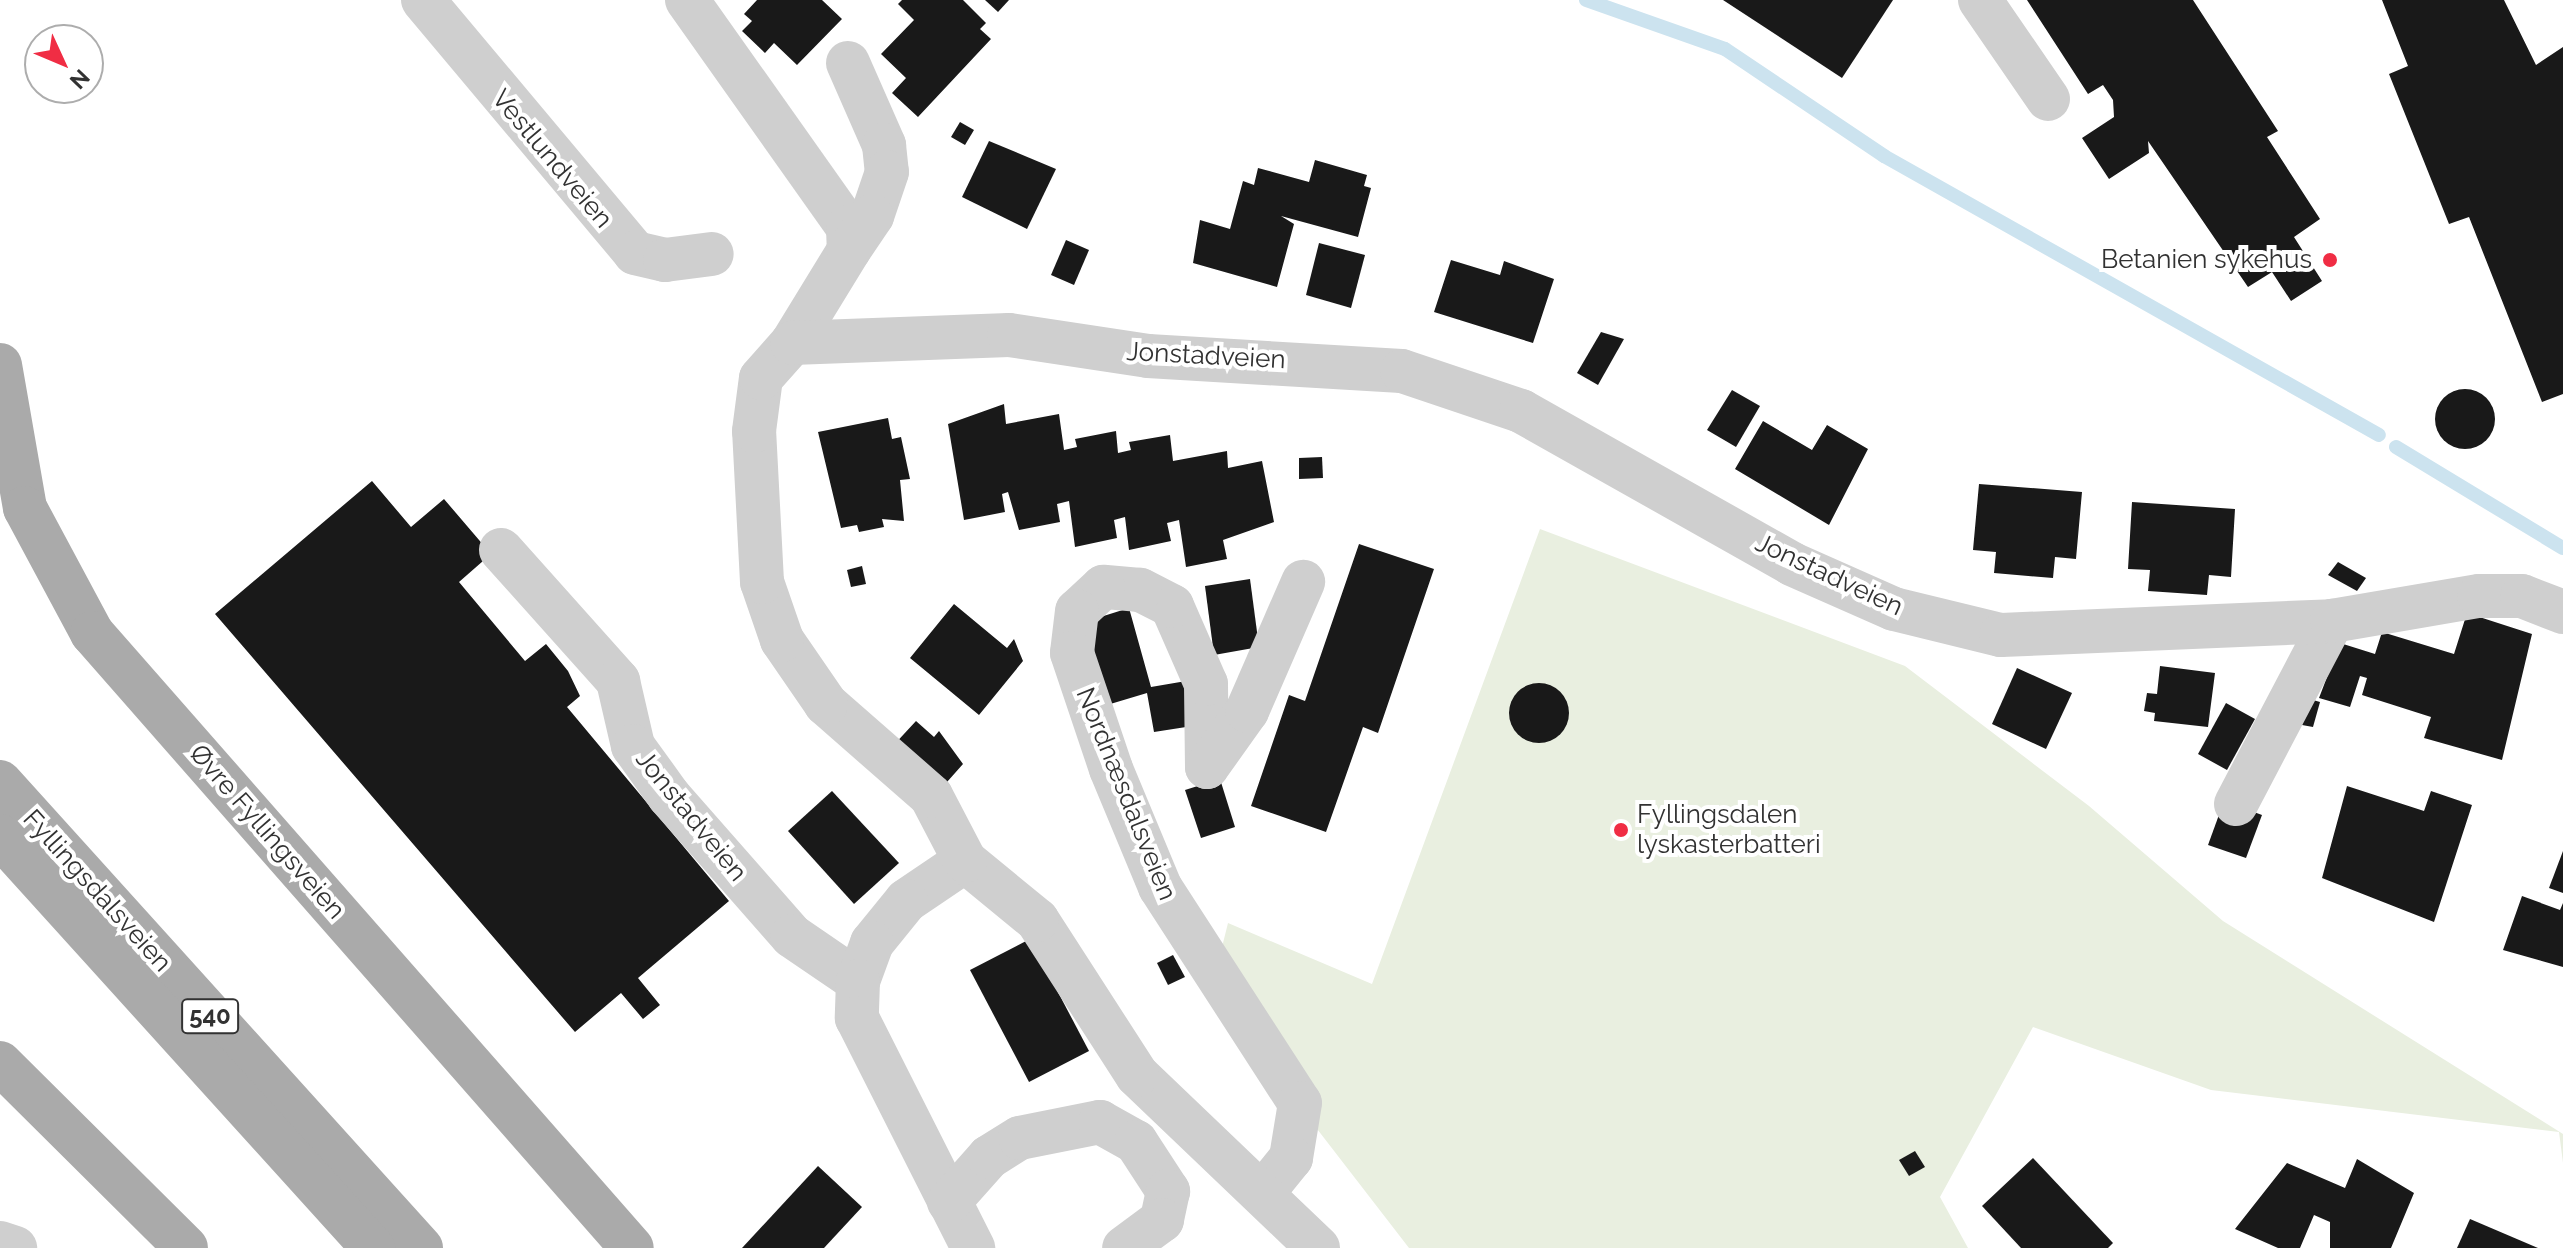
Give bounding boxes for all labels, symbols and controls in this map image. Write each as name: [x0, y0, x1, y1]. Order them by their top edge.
north arrow: [24, 24, 104, 104]
text: N: [65, 64, 95, 94]
street label: Vestlundveien: [485, 83, 619, 235]
place label: Betanien sykehus: [2101, 244, 2312, 276]
marker: Betanien sykehus: [2319, 249, 2341, 271]
street label: Jonstadveien: [1126, 336, 1286, 376]
street label: Jonstadveien: [1750, 527, 1908, 623]
street label: Nordnæsdalsveien: [1069, 683, 1183, 905]
street label: Øvre Fyllingsveien: [183, 738, 351, 926]
street label: Jonstadveien: [629, 744, 753, 888]
place label: Fyllingsdalen lyskasterbatteri: [1637, 799, 1821, 860]
street label: Fyllingsdalsveien: [16, 804, 178, 978]
marker: Fyllingsdalen lyskasterbatteri: [1612, 821, 1630, 839]
road number: 540: [180, 996, 240, 1036]

